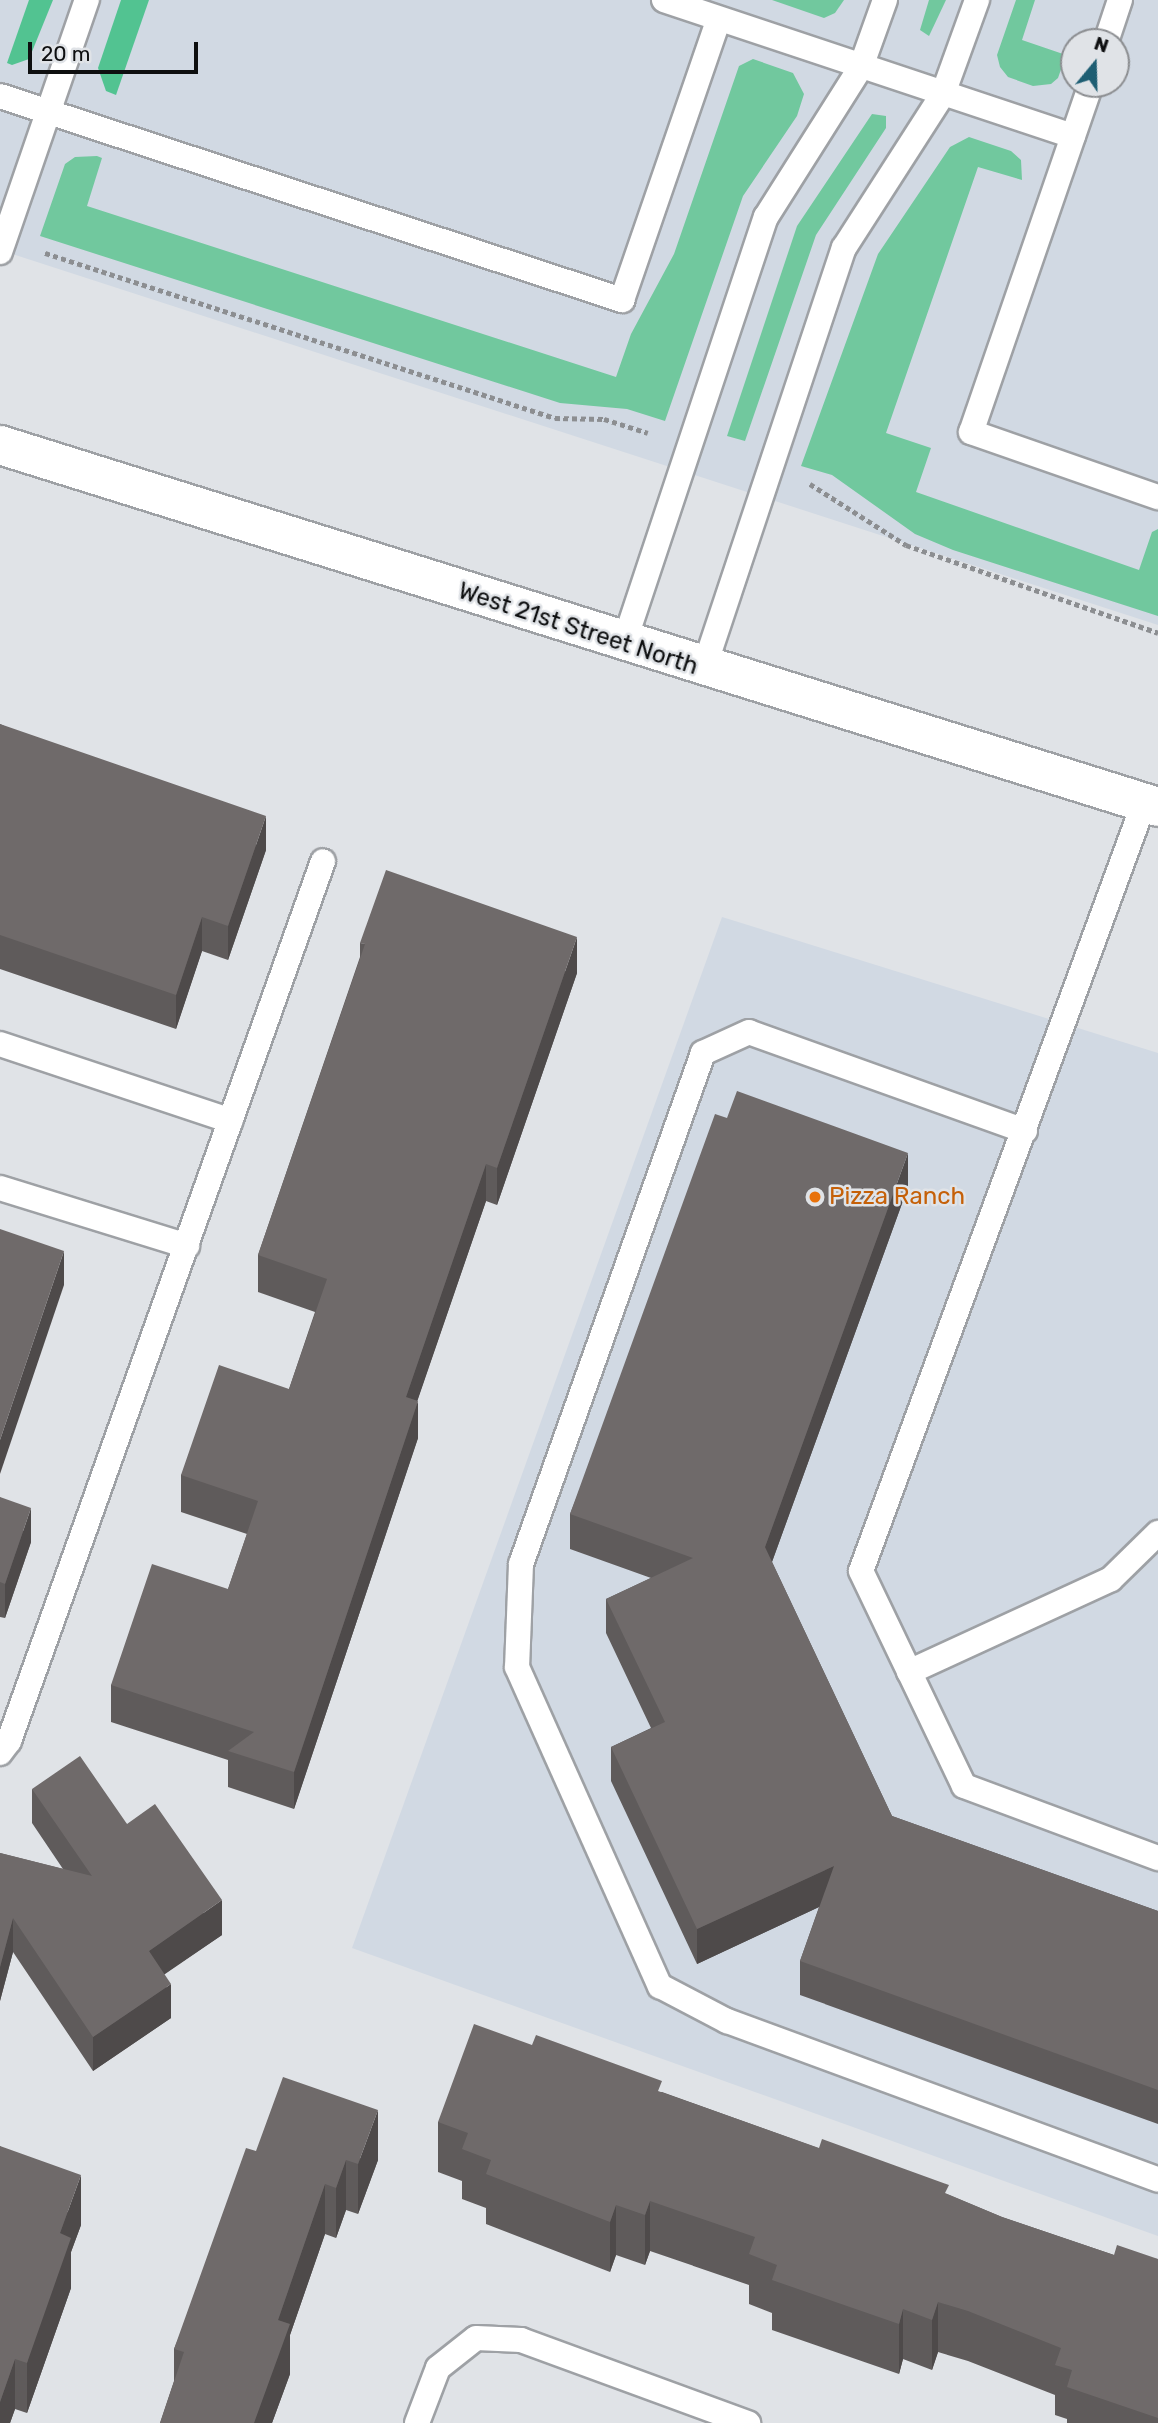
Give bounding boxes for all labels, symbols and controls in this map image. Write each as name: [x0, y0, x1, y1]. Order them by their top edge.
scale bar: [32, 28, 201, 72]
north arrow: [1060, 28, 1130, 98]
text: N: [1091, 31, 1112, 58]
text: 20 m: [41, 41, 90, 66]
street label: West 21st Street North: [455, 577, 701, 681]
place label: Pizza Ranch: [829, 1183, 965, 1211]
marker: Pizza Ranch: [807, 1189, 823, 1205]

